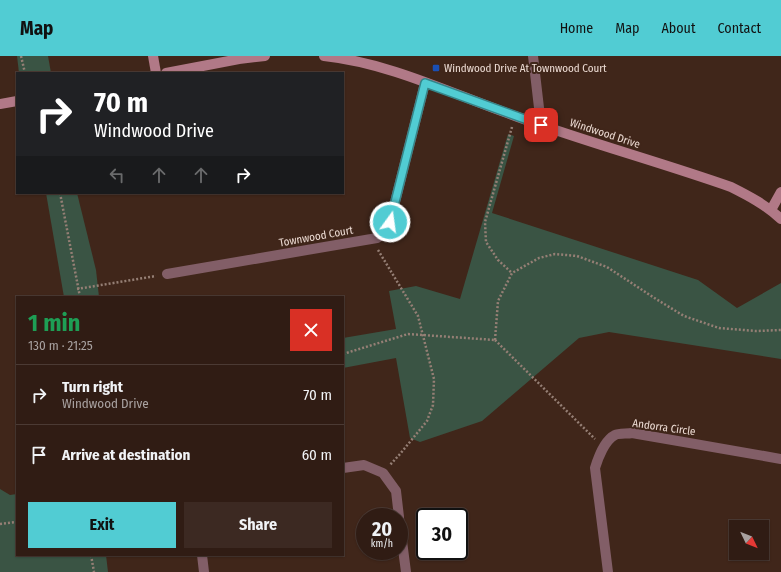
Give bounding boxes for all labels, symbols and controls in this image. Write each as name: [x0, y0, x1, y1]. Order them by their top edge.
text: Map: [20, 17, 53, 40]
text: Home: [560, 20, 593, 37]
text: Map: [615, 20, 639, 37]
text: About: [661, 20, 696, 37]
text: Contact: [718, 20, 761, 37]
place label: Windwood Drive At Townwood Court: [444, 62, 607, 75]
marker: Windwood Drive At Townwood Court: [431, 63, 441, 73]
text: 70 m: [94, 86, 148, 119]
icon: right: [28, 88, 80, 140]
pin: [524, 108, 558, 142]
icon: arrive: [530, 114, 552, 136]
street label: Windwood Drive: [568, 116, 642, 151]
text: Windwood Drive: [94, 120, 214, 142]
icon: left: [106, 164, 128, 186]
icon: ahead: [148, 164, 170, 186]
icon: ahead: [190, 164, 212, 186]
icon: right: [232, 164, 254, 186]
position arrow: [369, 201, 411, 243]
street label: Townwood Court: [278, 224, 354, 249]
text: 1 min: [28, 309, 80, 337]
button: close: [290, 309, 332, 351]
text: 130 m · 21:25: [28, 338, 93, 353]
text: Turn right: [62, 378, 123, 396]
icon: right: [28, 384, 50, 406]
text: 70 m: [303, 386, 332, 404]
text: Windwood Drive: [62, 396, 149, 411]
street label: Andorra Circle: [632, 417, 696, 438]
icon: arrive: [28, 444, 50, 466]
text: Arrive at destination: [62, 446, 190, 464]
text: 60 m: [302, 446, 332, 464]
button: Exit: [28, 502, 176, 548]
button: Share: [184, 502, 332, 548]
speed limit sign: 30: [416, 508, 468, 560]
text: 20: [372, 517, 392, 541]
north arrow: [729, 520, 769, 560]
map controls: [729, 520, 769, 560]
text: km/h: [371, 538, 393, 550]

